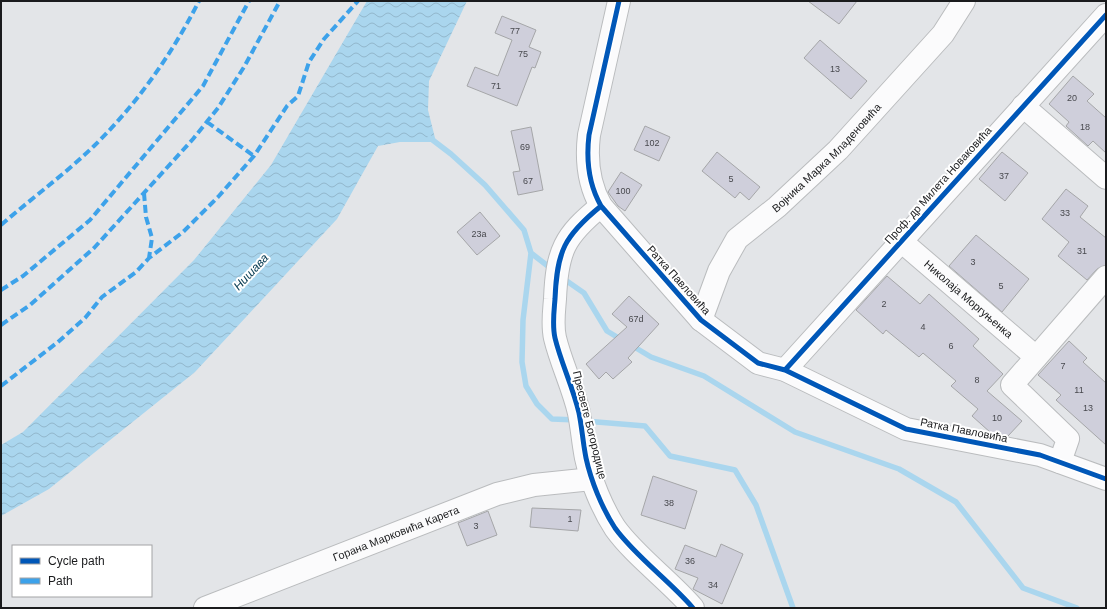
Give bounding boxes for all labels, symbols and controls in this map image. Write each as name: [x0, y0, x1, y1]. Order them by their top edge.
house number: 77: [510, 26, 520, 36]
house number: 75: [518, 49, 528, 59]
house number: 13: [830, 64, 840, 74]
house number: 71: [491, 81, 501, 91]
house number: 20: [1067, 93, 1077, 103]
street label: Војника Марка Младеновића: [770, 100, 884, 215]
house number: 18: [1080, 122, 1090, 132]
street label: Проф. др Милета Новаковића: [882, 123, 994, 246]
house number: 102: [644, 138, 660, 148]
house number: 69: [520, 142, 530, 152]
house number: 37: [999, 171, 1009, 181]
house number: 5: [728, 174, 734, 184]
house number: 67: [523, 176, 533, 186]
house number: 100: [615, 186, 631, 196]
house number: 33: [1060, 208, 1070, 218]
house number: 23a: [471, 229, 487, 239]
street label: Ратка Павловића: [645, 243, 714, 318]
house number: 31: [1077, 246, 1087, 256]
water label: Нишава: [231, 251, 272, 293]
house number: 3: [970, 257, 976, 267]
street label: Николаја Моргуњенка: [922, 258, 1016, 341]
house number: 5: [998, 281, 1004, 291]
house number: 2: [881, 299, 887, 309]
house number: 67d: [628, 314, 644, 324]
house number: 4: [920, 322, 926, 332]
house number: 6: [948, 341, 954, 351]
house number: 7: [1060, 361, 1066, 371]
street label: Пресвете Богородице: [571, 370, 609, 480]
house number: 8: [974, 375, 980, 385]
house number: 11: [1074, 385, 1084, 395]
house number: 13: [1083, 403, 1093, 413]
house number: 10: [992, 413, 1002, 423]
street label: Ратка Павловића: [919, 416, 1009, 445]
house number: 38: [664, 498, 674, 508]
street label: Горана Марковића Карета: [331, 503, 462, 563]
house number: 1: [567, 514, 573, 524]
house number: 3: [473, 521, 479, 531]
legend: [12, 545, 152, 597]
text: Cycle path: [48, 554, 105, 568]
house number: 36: [685, 556, 695, 566]
text: Path: [48, 574, 73, 588]
house number: 34: [708, 580, 718, 590]

